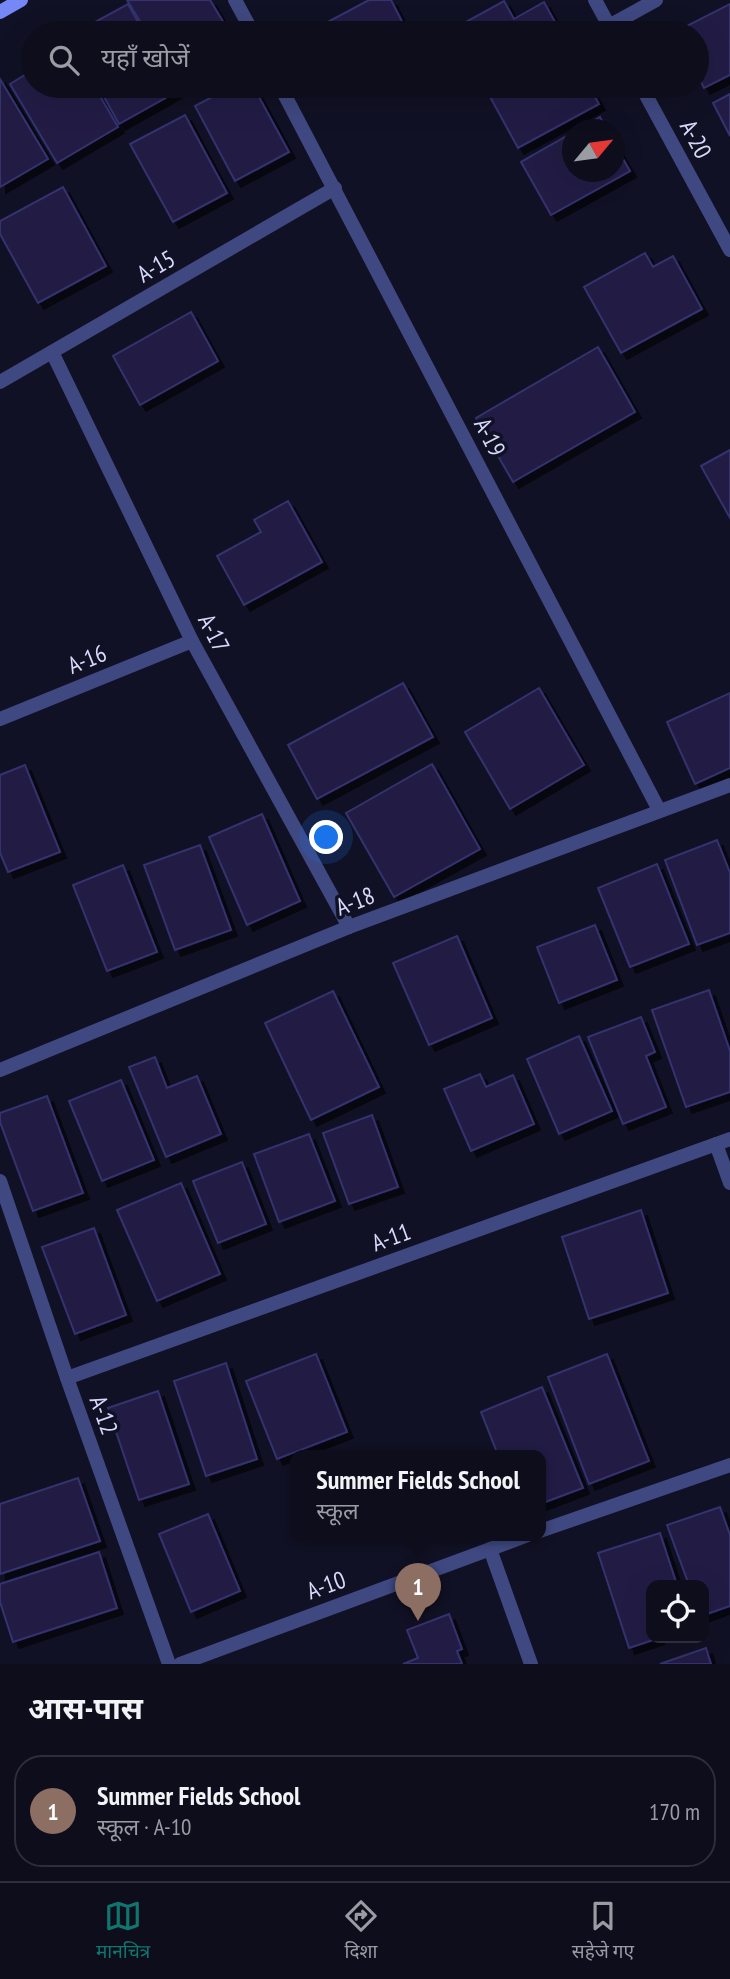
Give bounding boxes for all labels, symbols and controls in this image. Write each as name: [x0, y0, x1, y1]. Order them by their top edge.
search box: [21, 21, 709, 98]
icon: search: [45, 41, 83, 79]
text: यहाँ खोजें: [101, 41, 189, 74]
street label: A-20: [673, 114, 719, 164]
north arrow: [562, 119, 625, 182]
street label: A-15: [131, 243, 181, 289]
street label: A-19: [467, 413, 513, 461]
street label: A-17: [191, 609, 237, 657]
street label: A-16: [63, 637, 111, 681]
your location: [309, 820, 343, 854]
street label: A-18: [331, 880, 379, 922]
street label: A-11: [367, 1216, 415, 1258]
street label: A-12: [83, 1391, 125, 1439]
popup: [290, 1450, 546, 1541]
text: Summer Fields School: [316, 1463, 520, 1496]
text: स्कूल: [316, 1496, 359, 1525]
pin: 1: [395, 1563, 441, 1621]
street label: A-10: [302, 1564, 350, 1606]
map controls: [646, 1580, 709, 1643]
button: locate: [646, 1580, 709, 1643]
text: आस-पास: [28, 1688, 143, 1727]
text: Summer Fields School: [97, 1779, 300, 1812]
text: 1: [48, 1797, 59, 1826]
text: 170 m: [649, 1797, 700, 1826]
text: स्कूल · A-10: [97, 1812, 191, 1841]
tab: मानचित्र: [96, 1897, 150, 1966]
tab: दिशा: [342, 1897, 380, 1966]
tab: सहेजे गए: [572, 1897, 634, 1966]

